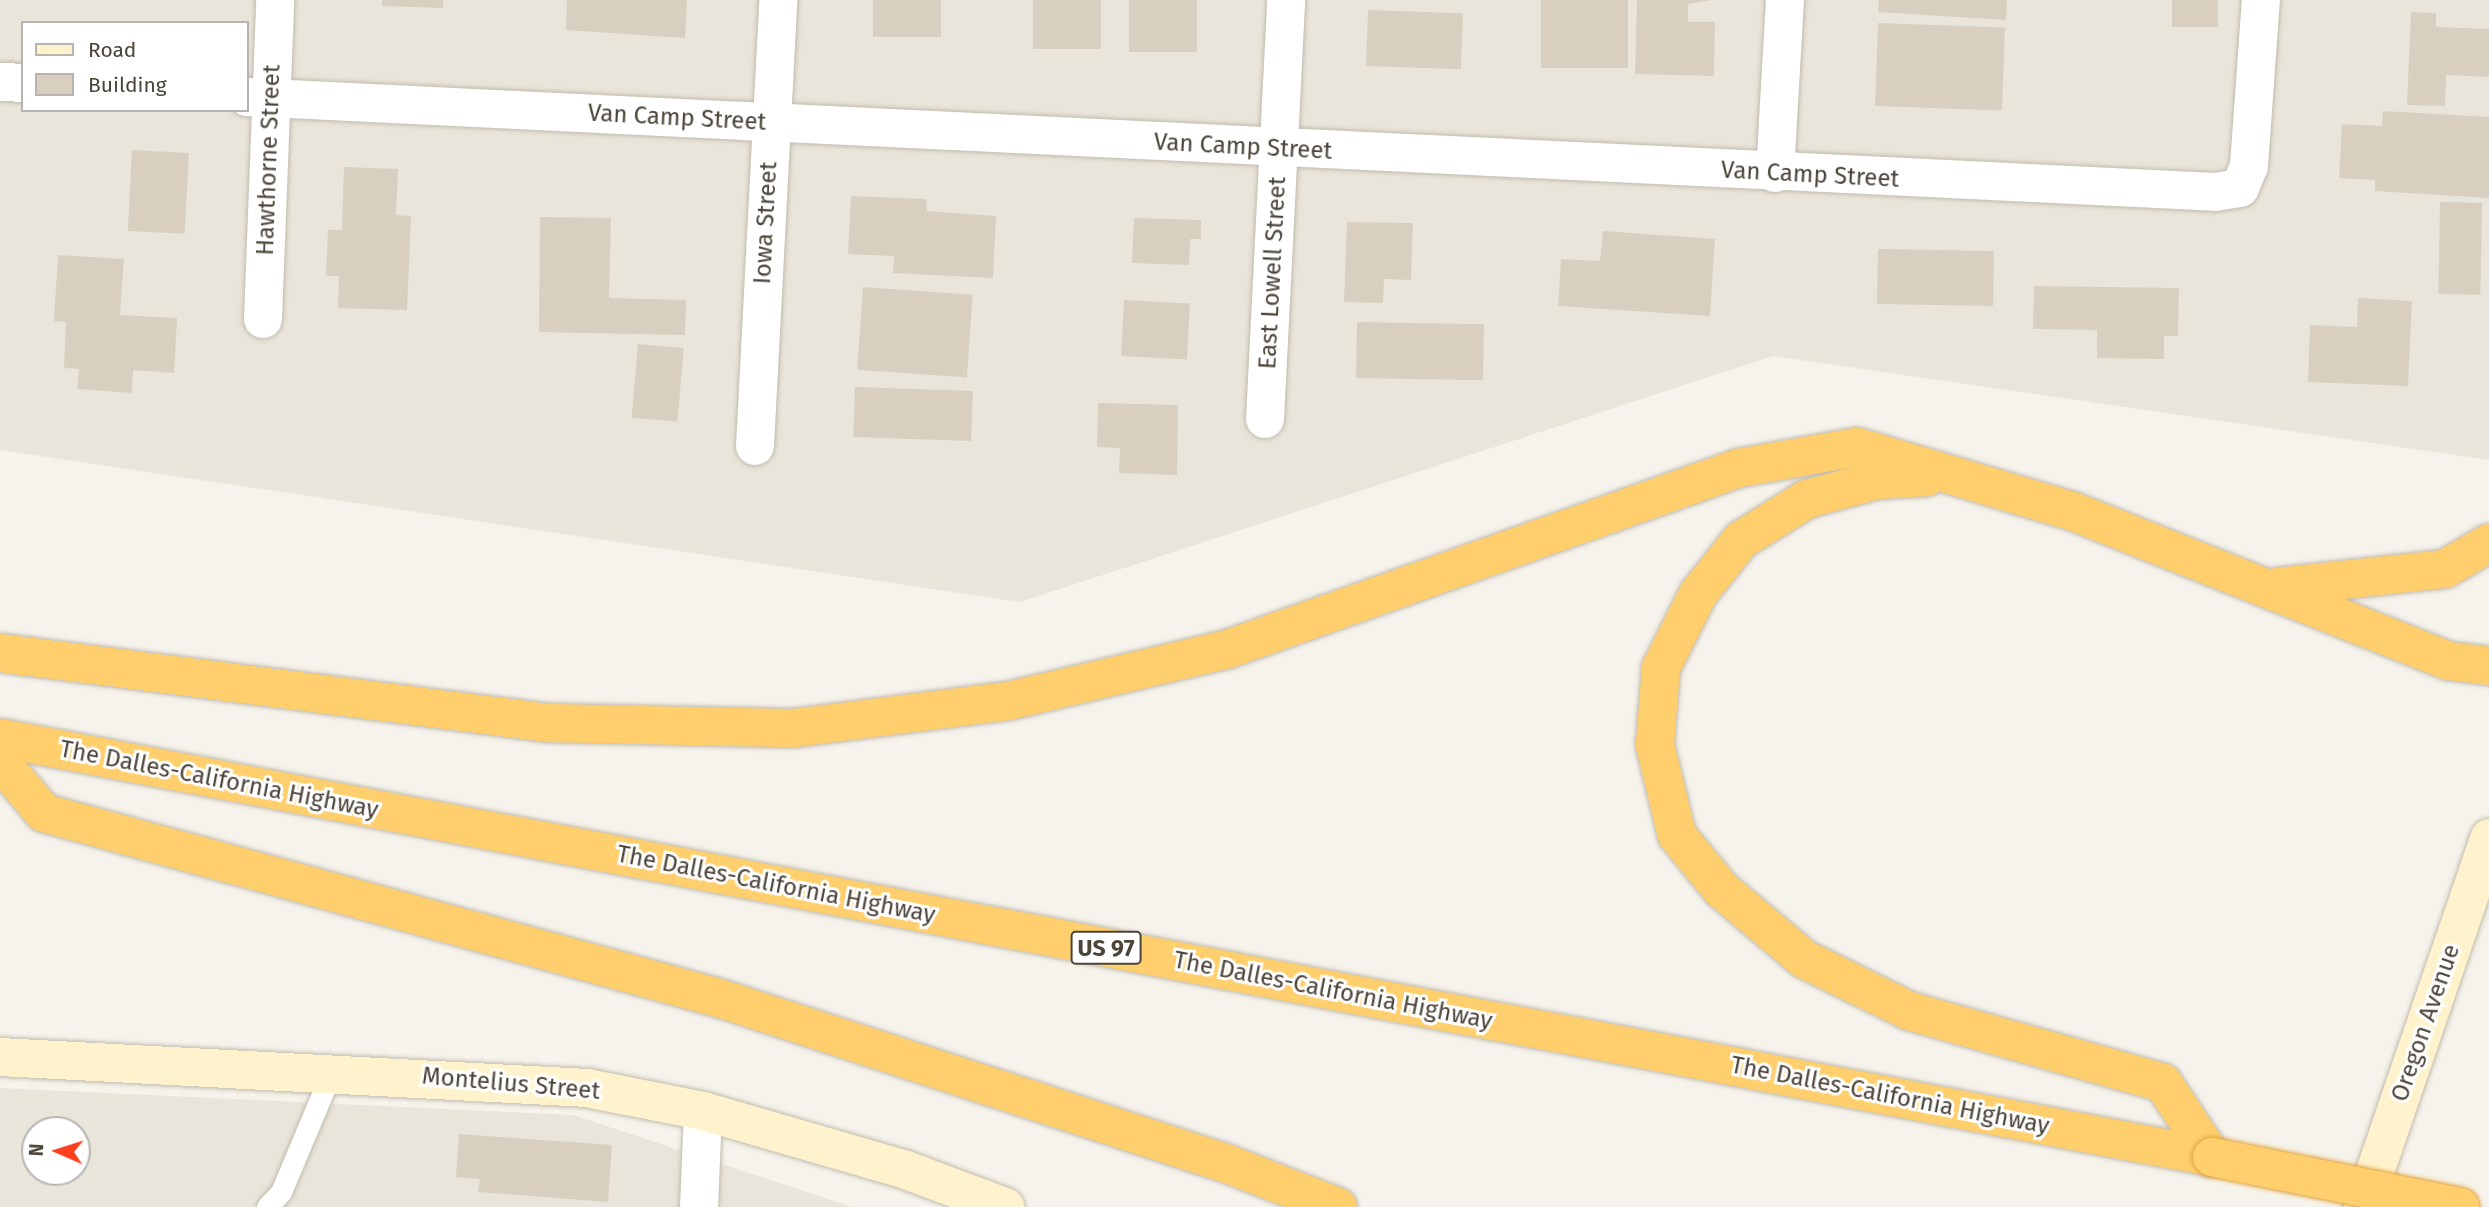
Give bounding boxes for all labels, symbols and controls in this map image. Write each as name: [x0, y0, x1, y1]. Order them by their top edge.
legend: [21, 21, 248, 112]
text: Road: [88, 37, 136, 63]
street label: Hawthorne Street: [251, 64, 287, 256]
text: Building: [88, 72, 167, 98]
street label: Van Camp Street: [587, 99, 767, 137]
street label: Van Camp Street: [1153, 128, 1333, 166]
street label: Van Camp Street: [1720, 156, 1900, 194]
street label: Iowa Street: [748, 161, 784, 285]
street label: East Lowell Street: [1254, 176, 1292, 370]
street label: The Dalles-California Highway: [57, 735, 381, 825]
street label: The Dalles-California Highway: [614, 840, 938, 930]
road number: US 97: [1069, 928, 1143, 967]
street label: Oregon Avenue: [2386, 941, 2466, 1105]
street label: The Dalles-California Highway: [1171, 946, 1495, 1036]
street label: The Dalles-California Highway: [1728, 1051, 2052, 1141]
street label: Montelius Street: [421, 1062, 601, 1106]
north arrow: [21, 1116, 91, 1186]
text: N: [25, 1143, 48, 1157]

